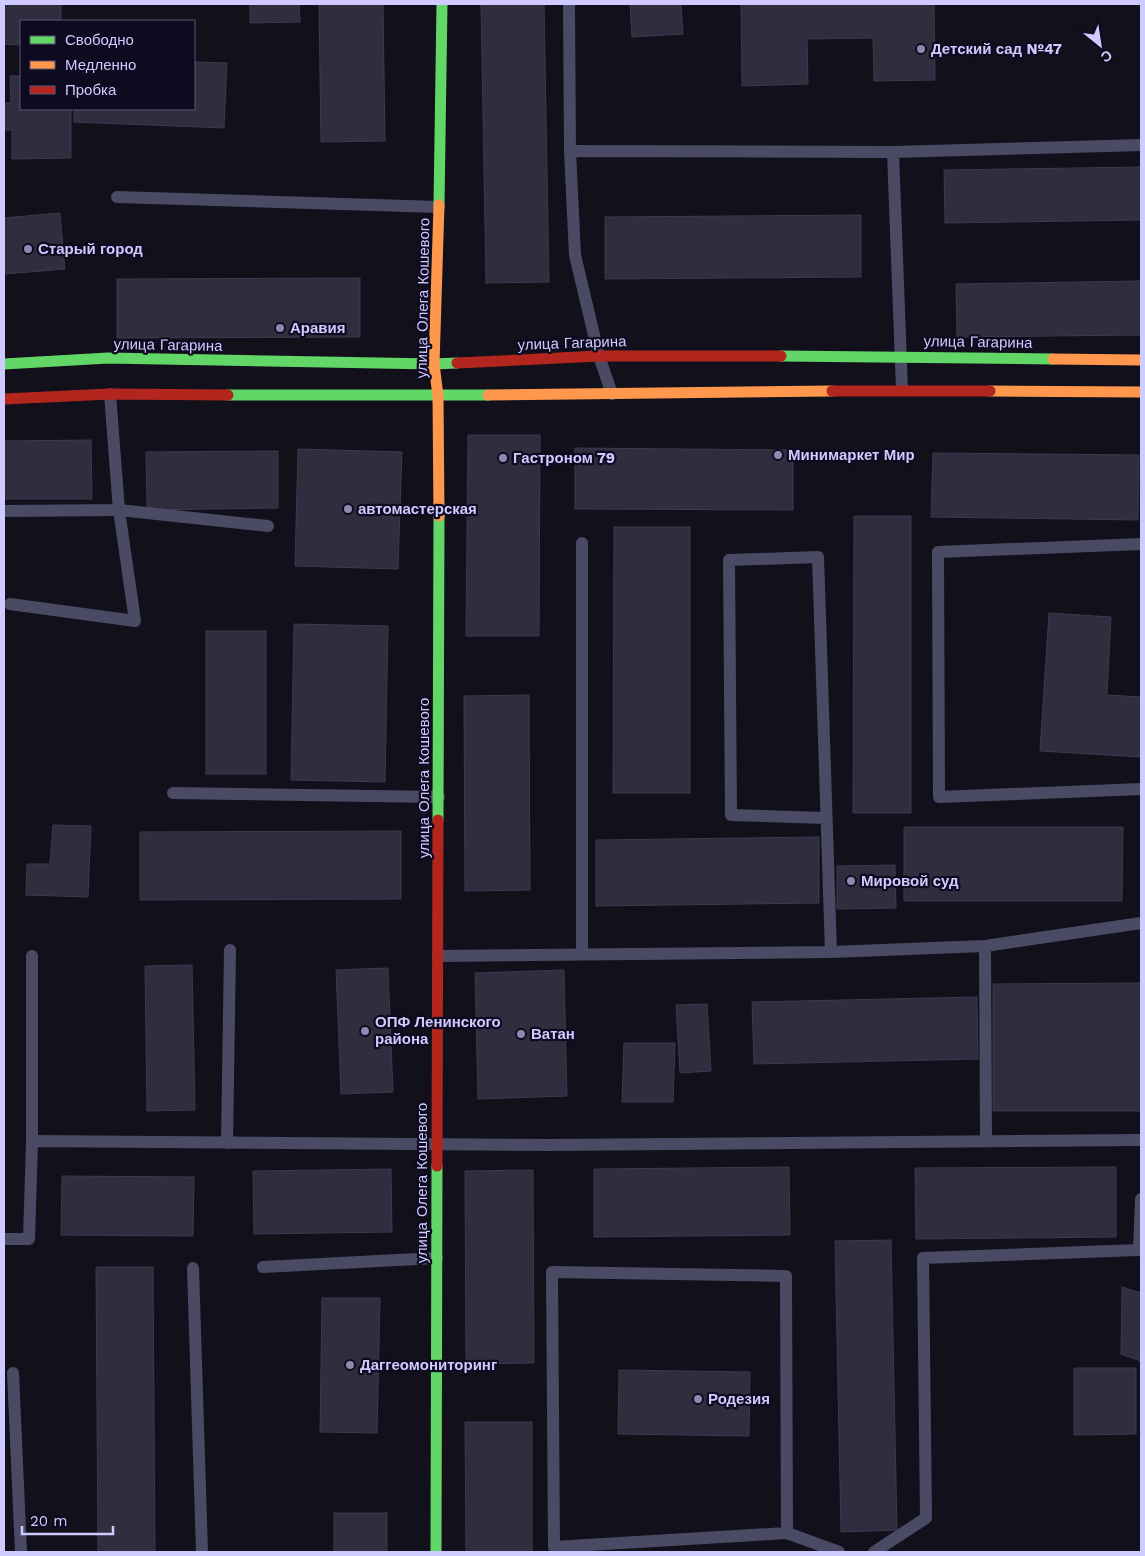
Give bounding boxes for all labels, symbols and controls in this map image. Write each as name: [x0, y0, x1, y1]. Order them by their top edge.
legend: [20, 20, 195, 110]
north arrow: [1075, 20, 1125, 70]
text: Свободно: [65, 31, 134, 49]
place label: Детский сад №47: [931, 40, 1062, 58]
marker: Детский сад №47: [915, 43, 927, 55]
text: С: [1098, 47, 1115, 66]
text: Медленно: [65, 56, 136, 74]
text: Пробка: [65, 81, 117, 99]
street label: улица Олега Кошевого: [413, 218, 433, 378]
place label: Старый город: [38, 240, 143, 258]
marker: Старый город: [22, 243, 34, 255]
place label: Аравия: [290, 319, 346, 337]
marker: Аравия: [274, 322, 286, 334]
street label: улица Гагарина: [517, 332, 627, 354]
street label: улица Гагарина: [923, 332, 1033, 352]
street label: улица Гагарина: [113, 335, 223, 355]
place label: Минимаркет Мир: [788, 446, 915, 464]
place label: Гастроном 79: [513, 449, 615, 467]
marker: Минимаркет Мир: [772, 449, 784, 461]
marker: Гастроном 79: [497, 452, 509, 464]
place label: автомастерская: [358, 500, 477, 518]
marker: автомастерская: [342, 503, 354, 515]
street label: улица Олега Кошевого: [415, 698, 433, 858]
place label: Мировой суд: [861, 872, 959, 890]
marker: Мировой суд: [845, 875, 857, 887]
place label: ОПФ Ленинского района: [375, 1013, 501, 1048]
marker: ОПФ Ленинского района: [359, 1025, 371, 1037]
place label: Ватан: [531, 1025, 575, 1043]
marker: Ватан: [515, 1028, 527, 1040]
street label: улица Олега Кошевого: [413, 1103, 431, 1263]
place label: Даггеомониторинг: [360, 1356, 497, 1374]
marker: Даггеомониторинг: [344, 1359, 356, 1371]
place label: Родезия: [708, 1390, 770, 1408]
marker: Родезия: [692, 1393, 704, 1405]
scale bar: [22, 1504, 114, 1536]
text: 20 m: [30, 1512, 68, 1530]

